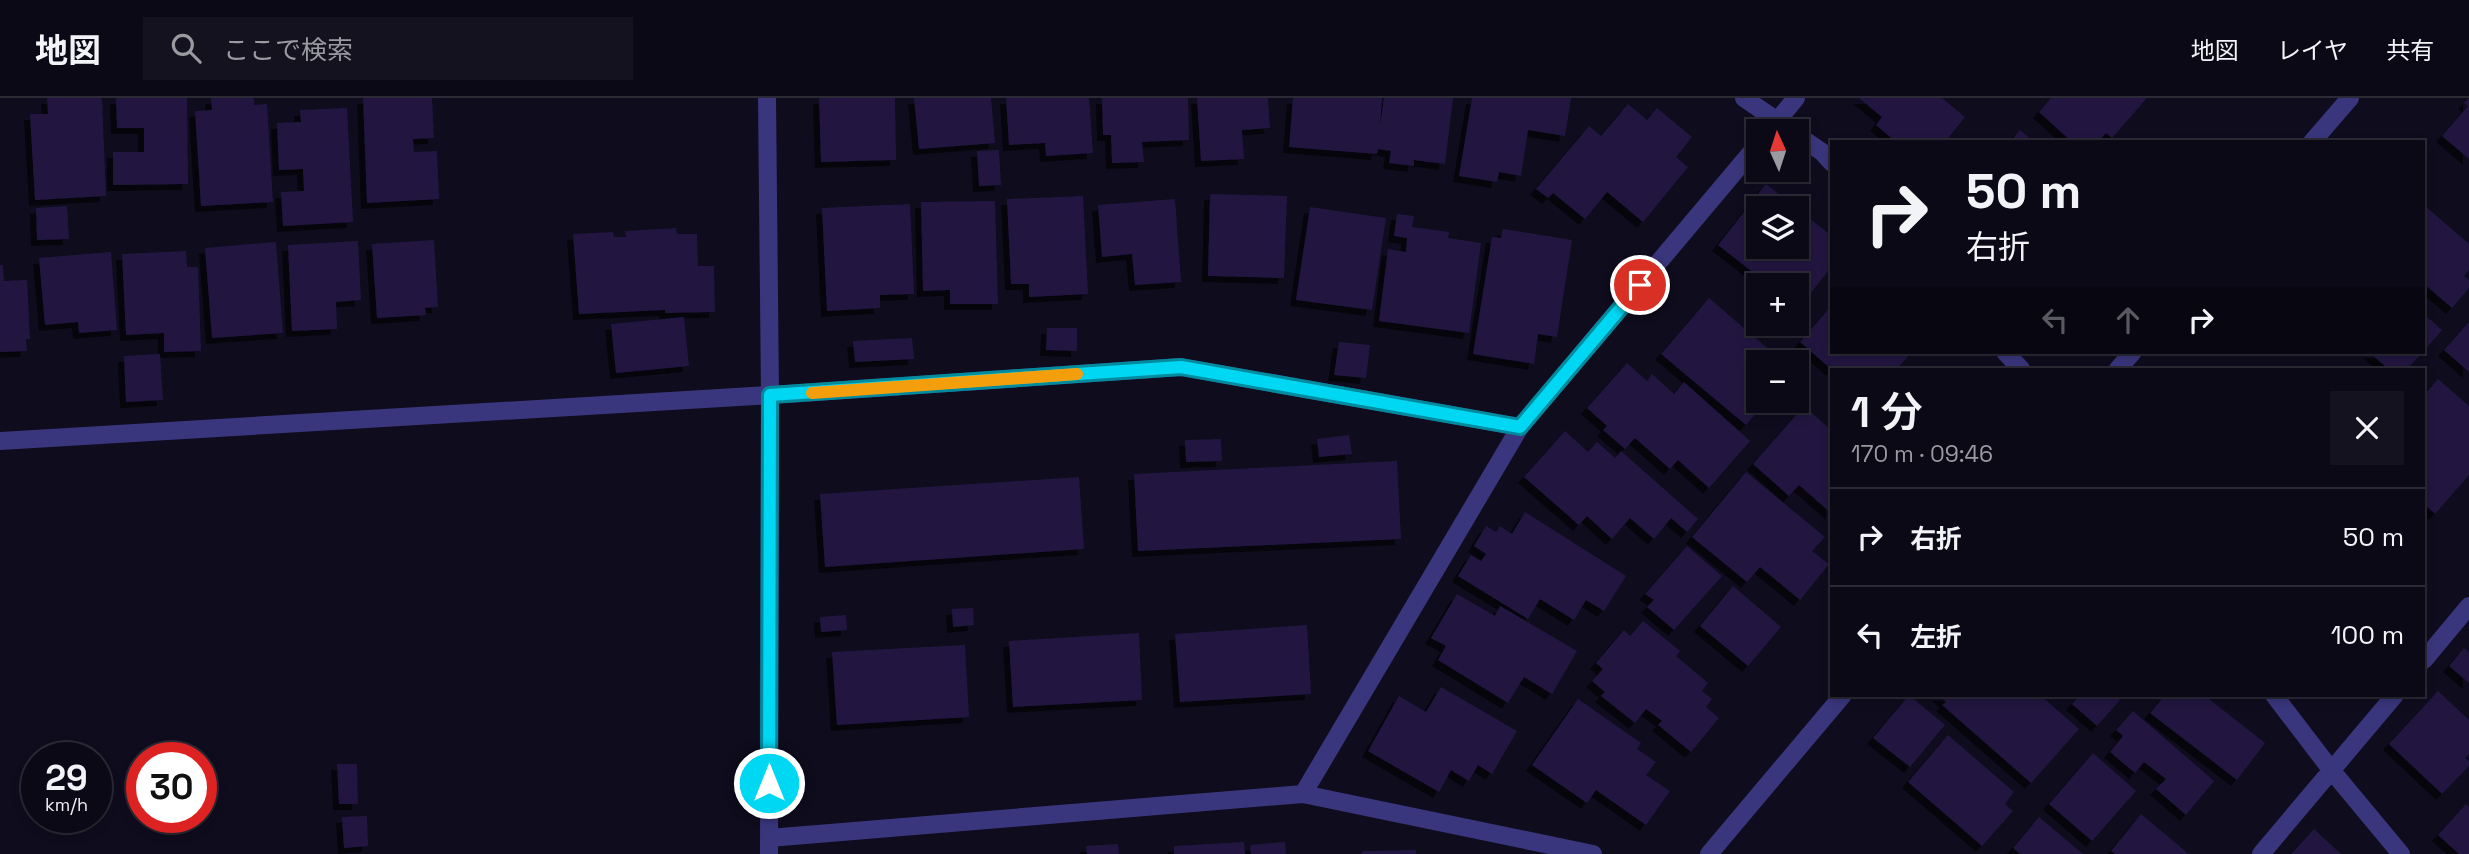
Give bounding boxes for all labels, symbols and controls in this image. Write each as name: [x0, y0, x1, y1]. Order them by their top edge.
search box: [143, 17, 633, 80]
icon: search: [167, 29, 205, 67]
text: 地図: [35, 30, 101, 72]
text: ここで検索: [223, 33, 353, 67]
text: 地図: [2191, 35, 2239, 66]
text: レイヤ: [2277, 35, 2348, 66]
text: 共有: [2386, 35, 2434, 66]
north arrow: [1746, 119, 1810, 182]
map controls: [1746, 119, 1809, 413]
text: 50 m: [1966, 160, 2081, 222]
icon: right: [1851, 168, 1942, 259]
button: layers: [1746, 196, 1809, 259]
text: 右折: [1966, 227, 2030, 267]
pin: [1610, 255, 1670, 315]
icon: arrive: [1621, 266, 1659, 304]
button: +: [1746, 273, 1809, 336]
icon: left: [2036, 301, 2074, 339]
icon: ahead: [2109, 301, 2147, 339]
icon: right: [2182, 301, 2220, 339]
button: −: [1746, 350, 1809, 413]
text: 1 分: [1851, 386, 1923, 439]
button: close: [2330, 391, 2404, 465]
text: 170 m · 09:46: [1851, 439, 1993, 469]
icon: right: [1851, 518, 1889, 556]
text: 50 m: [2343, 520, 2404, 554]
text: 右折: [1910, 522, 1962, 556]
icon: left: [1851, 616, 1889, 654]
text: 100 m: [2331, 618, 2404, 652]
text: 左折: [1910, 620, 1962, 654]
speed limit sign: 30: [126, 742, 217, 833]
position arrow: [732, 746, 806, 820]
text: 29: [45, 756, 88, 800]
text: km/h: [45, 793, 88, 816]

